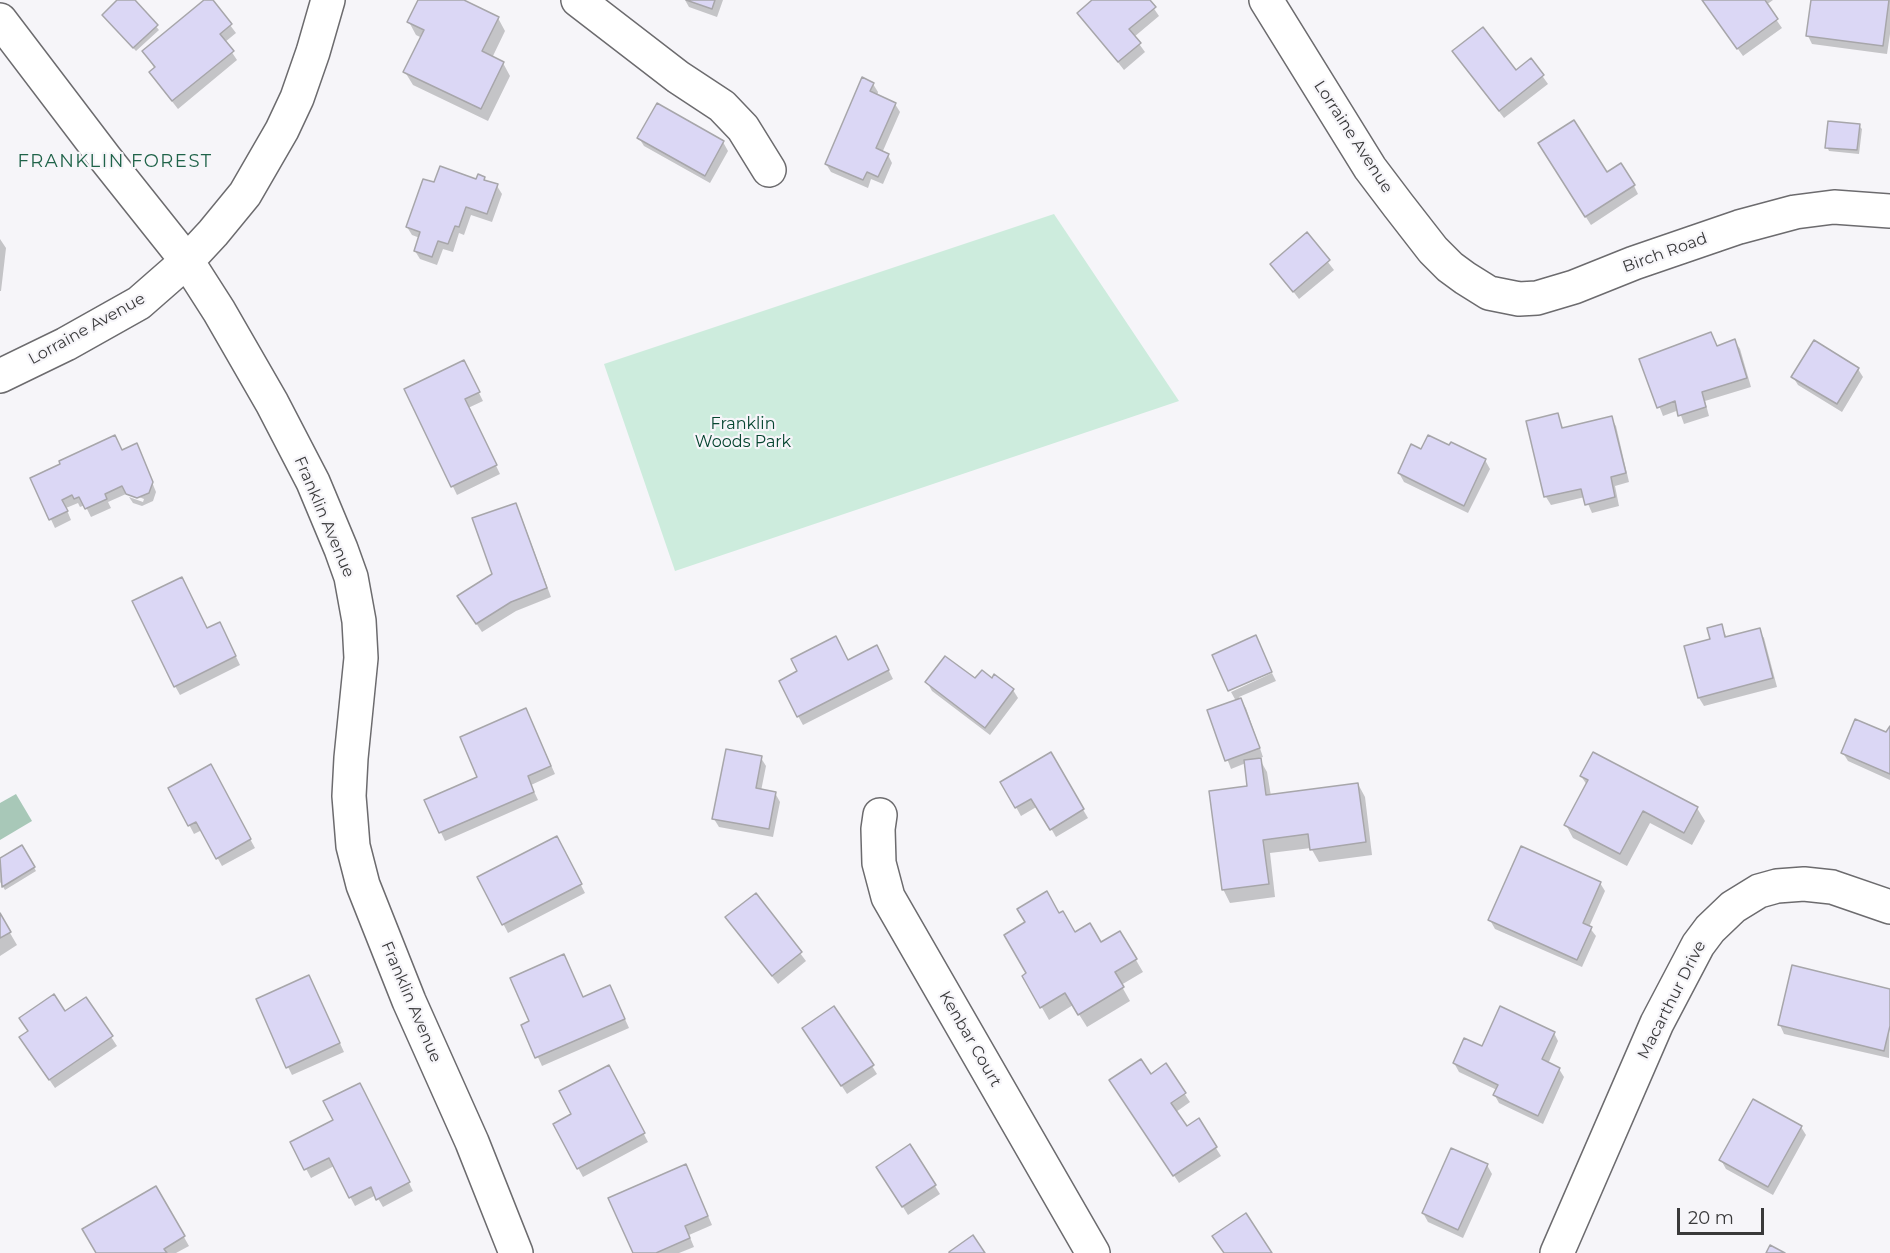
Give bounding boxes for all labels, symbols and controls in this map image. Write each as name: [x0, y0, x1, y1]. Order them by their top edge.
street label: Lorraine Avenue: [1309, 77, 1397, 197]
district label: FRANKLIN FOREST: [17, 151, 213, 173]
street label: Birch Road: [1620, 229, 1710, 277]
street label: Lorraine Avenue: [25, 289, 149, 369]
park label: Franklin Woods Park: [695, 414, 791, 452]
street label: Franklin Avenue: [290, 454, 358, 580]
street label: Macarthur Drive: [1634, 938, 1710, 1062]
street label: Franklin Avenue: [377, 939, 445, 1065]
street label: Kenbar Court: [935, 988, 1005, 1090]
scale bar: [1680, 1196, 1767, 1234]
text: 20 m: [1688, 1207, 1734, 1229]

